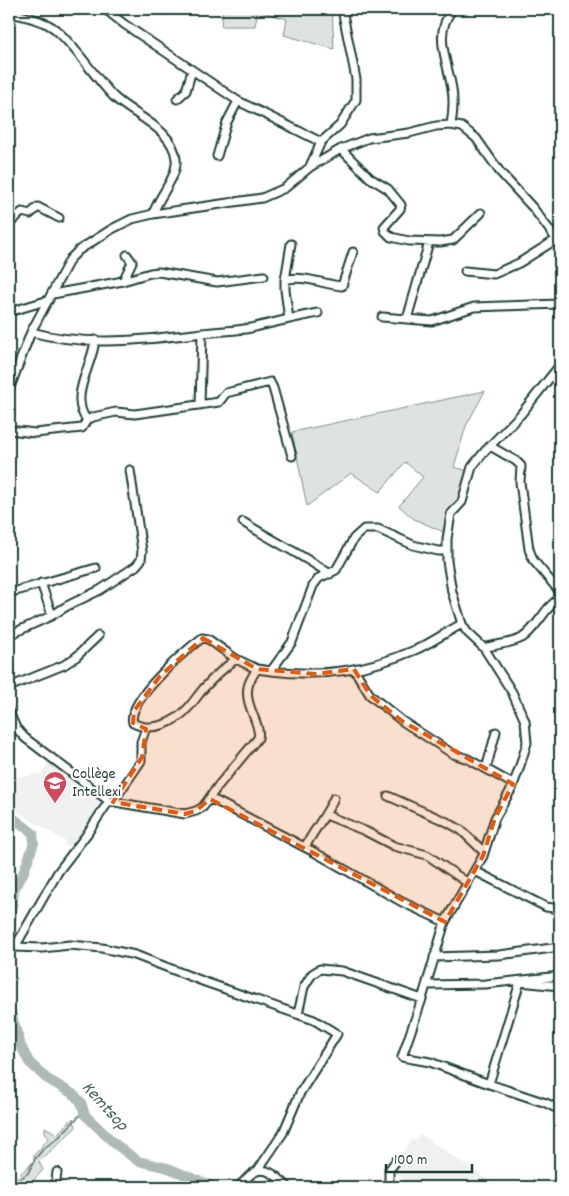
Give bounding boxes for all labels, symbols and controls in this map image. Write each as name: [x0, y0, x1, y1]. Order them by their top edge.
place label: Collège Intellexi: [72, 763, 121, 804]
school or university icon: Collège Intellexi: [42, 770, 68, 804]
water label: Kemtsop: [75, 1077, 134, 1138]
scale bar: [386, 1141, 473, 1173]
text: 100 m: [394, 1150, 427, 1172]

